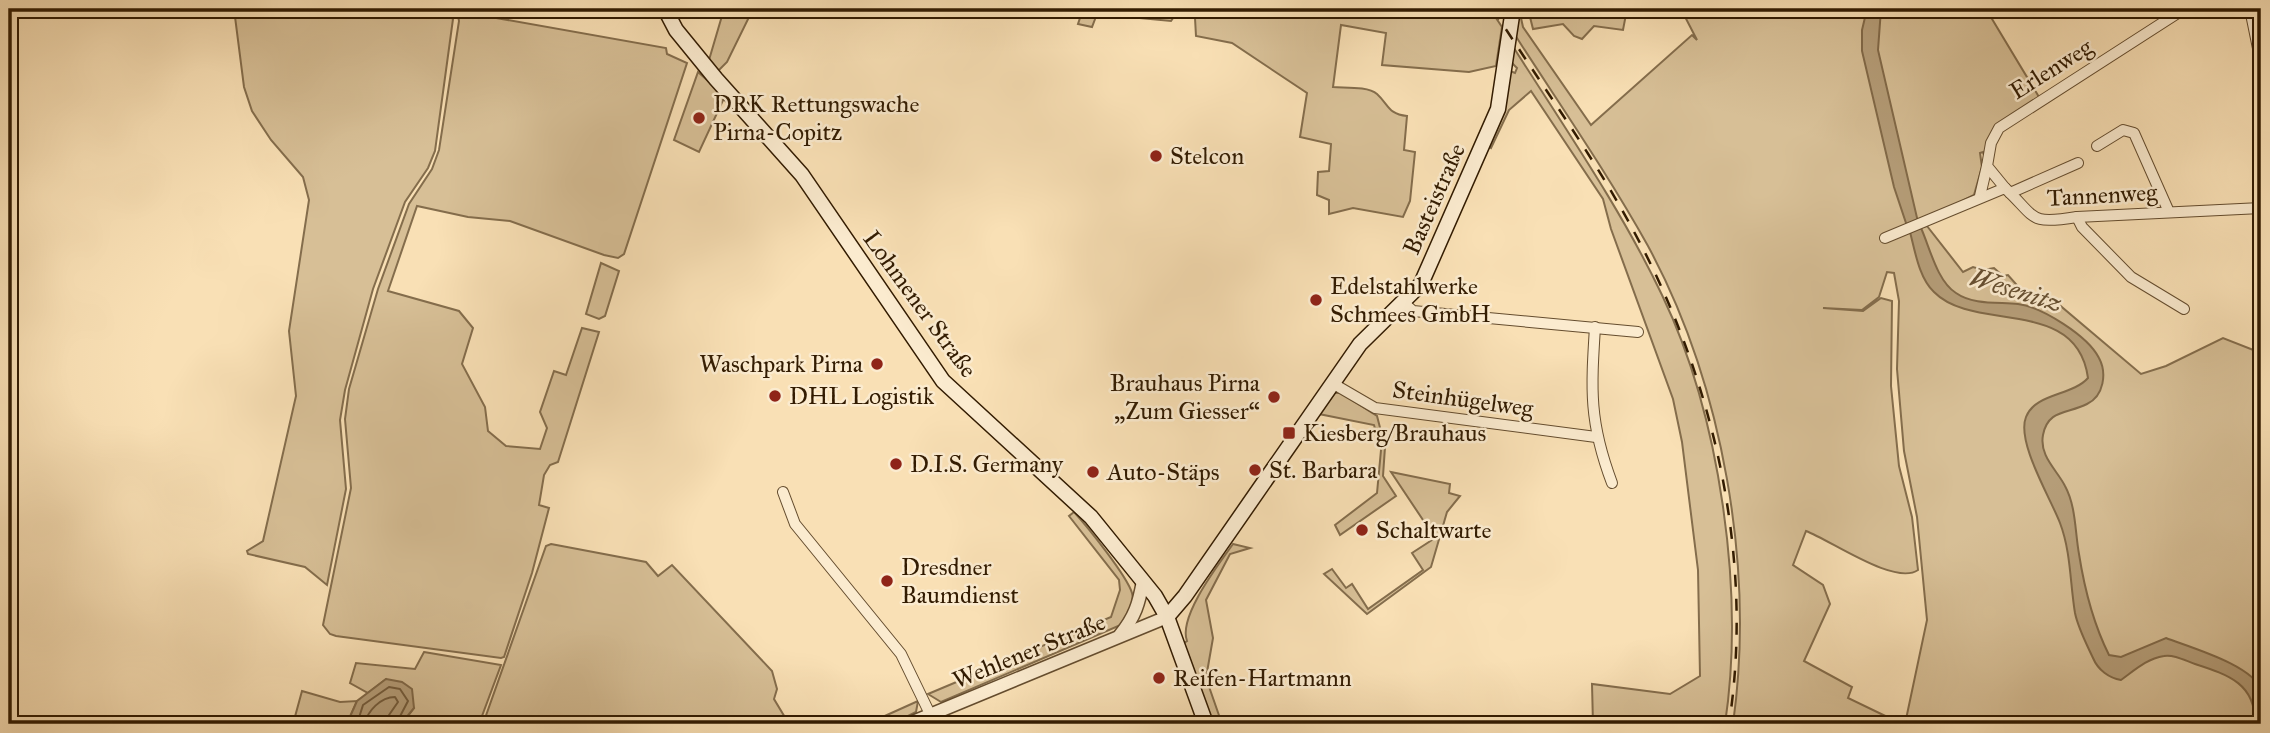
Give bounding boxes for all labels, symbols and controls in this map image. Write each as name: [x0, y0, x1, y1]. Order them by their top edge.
street label: Erlenweg: [2004, 32, 2099, 106]
place label: DRK Rettungswache Pirna-Copitz: [713, 89, 919, 147]
marker: DRK Rettungswache Pirna-Copitz: [691, 110, 707, 126]
street label: Basteistraße: [1396, 139, 1472, 259]
place label: Stelcon: [1170, 141, 1244, 171]
marker: Stelcon: [1148, 148, 1164, 164]
street label: Tannenweg: [2046, 177, 2159, 213]
street label: Lohmener Straße: [857, 225, 983, 383]
water label: Wesenitz: [1966, 261, 2066, 319]
place label: Edelstahlwerke Schmees GmbH: [1330, 271, 1491, 329]
marker: Edelstahlwerke Schmees GmbH: [1308, 292, 1324, 308]
place label: Waschpark Pirna: [699, 349, 864, 379]
marker: Waschpark Pirna: [869, 356, 885, 372]
place label: Brauhaus Pirna „Zum Giesser“: [1110, 368, 1261, 426]
street label: Steinhügelweg: [1391, 374, 1536, 424]
place label: DHL Logistik: [789, 381, 935, 411]
marker: DHL Logistik: [767, 388, 783, 404]
marker: Brauhaus Pirna „Zum Giesser“: [1266, 389, 1282, 405]
place label: Kiesberg/Brauhaus: [1303, 418, 1486, 448]
marker: Kiesberg/Brauhaus: [1281, 425, 1297, 441]
place label: D.I.S. Germany: [910, 449, 1064, 479]
place label: St. Barbara: [1269, 455, 1378, 485]
marker: D.I.S. Germany: [888, 456, 904, 472]
place label: Auto-Stäps: [1106, 457, 1220, 487]
marker: St. Barbara: [1247, 462, 1263, 478]
marker: Auto-Stäps: [1085, 464, 1101, 480]
place label: Schaltwarte: [1376, 515, 1492, 545]
marker: Schaltwarte: [1354, 522, 1370, 538]
place label: Dresdner Baumdienst: [901, 552, 1019, 610]
marker: Dresdner Baumdienst: [879, 573, 895, 589]
street label: Wehlener Straße: [948, 607, 1110, 695]
place label: Reifen-Hartmann: [1173, 663, 1352, 693]
marker: Reifen-Hartmann: [1151, 670, 1167, 686]

